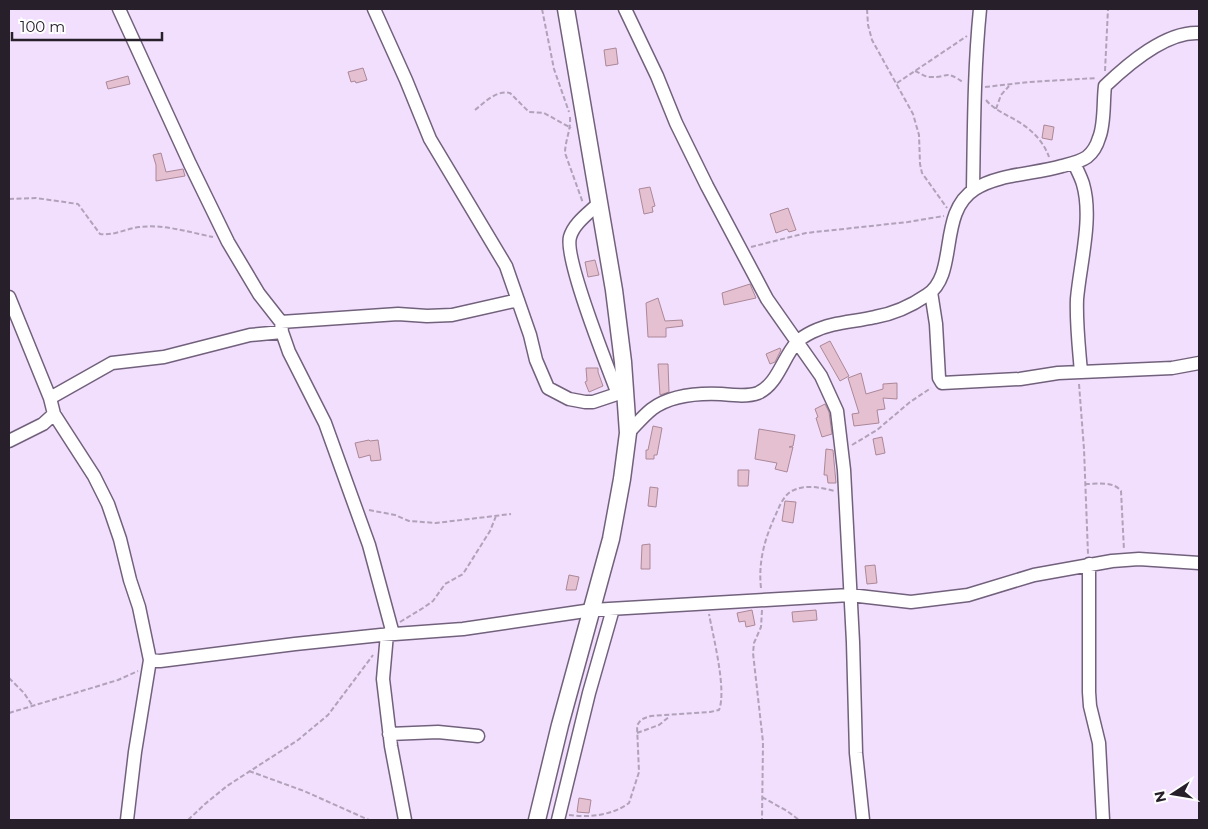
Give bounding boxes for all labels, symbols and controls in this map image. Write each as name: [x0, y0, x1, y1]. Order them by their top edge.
scale bar: [12, 10, 162, 42]
text: 100 m: [20, 17, 65, 36]
north arrow: [1148, 769, 1198, 819]
text: N: [1150, 789, 1170, 804]

